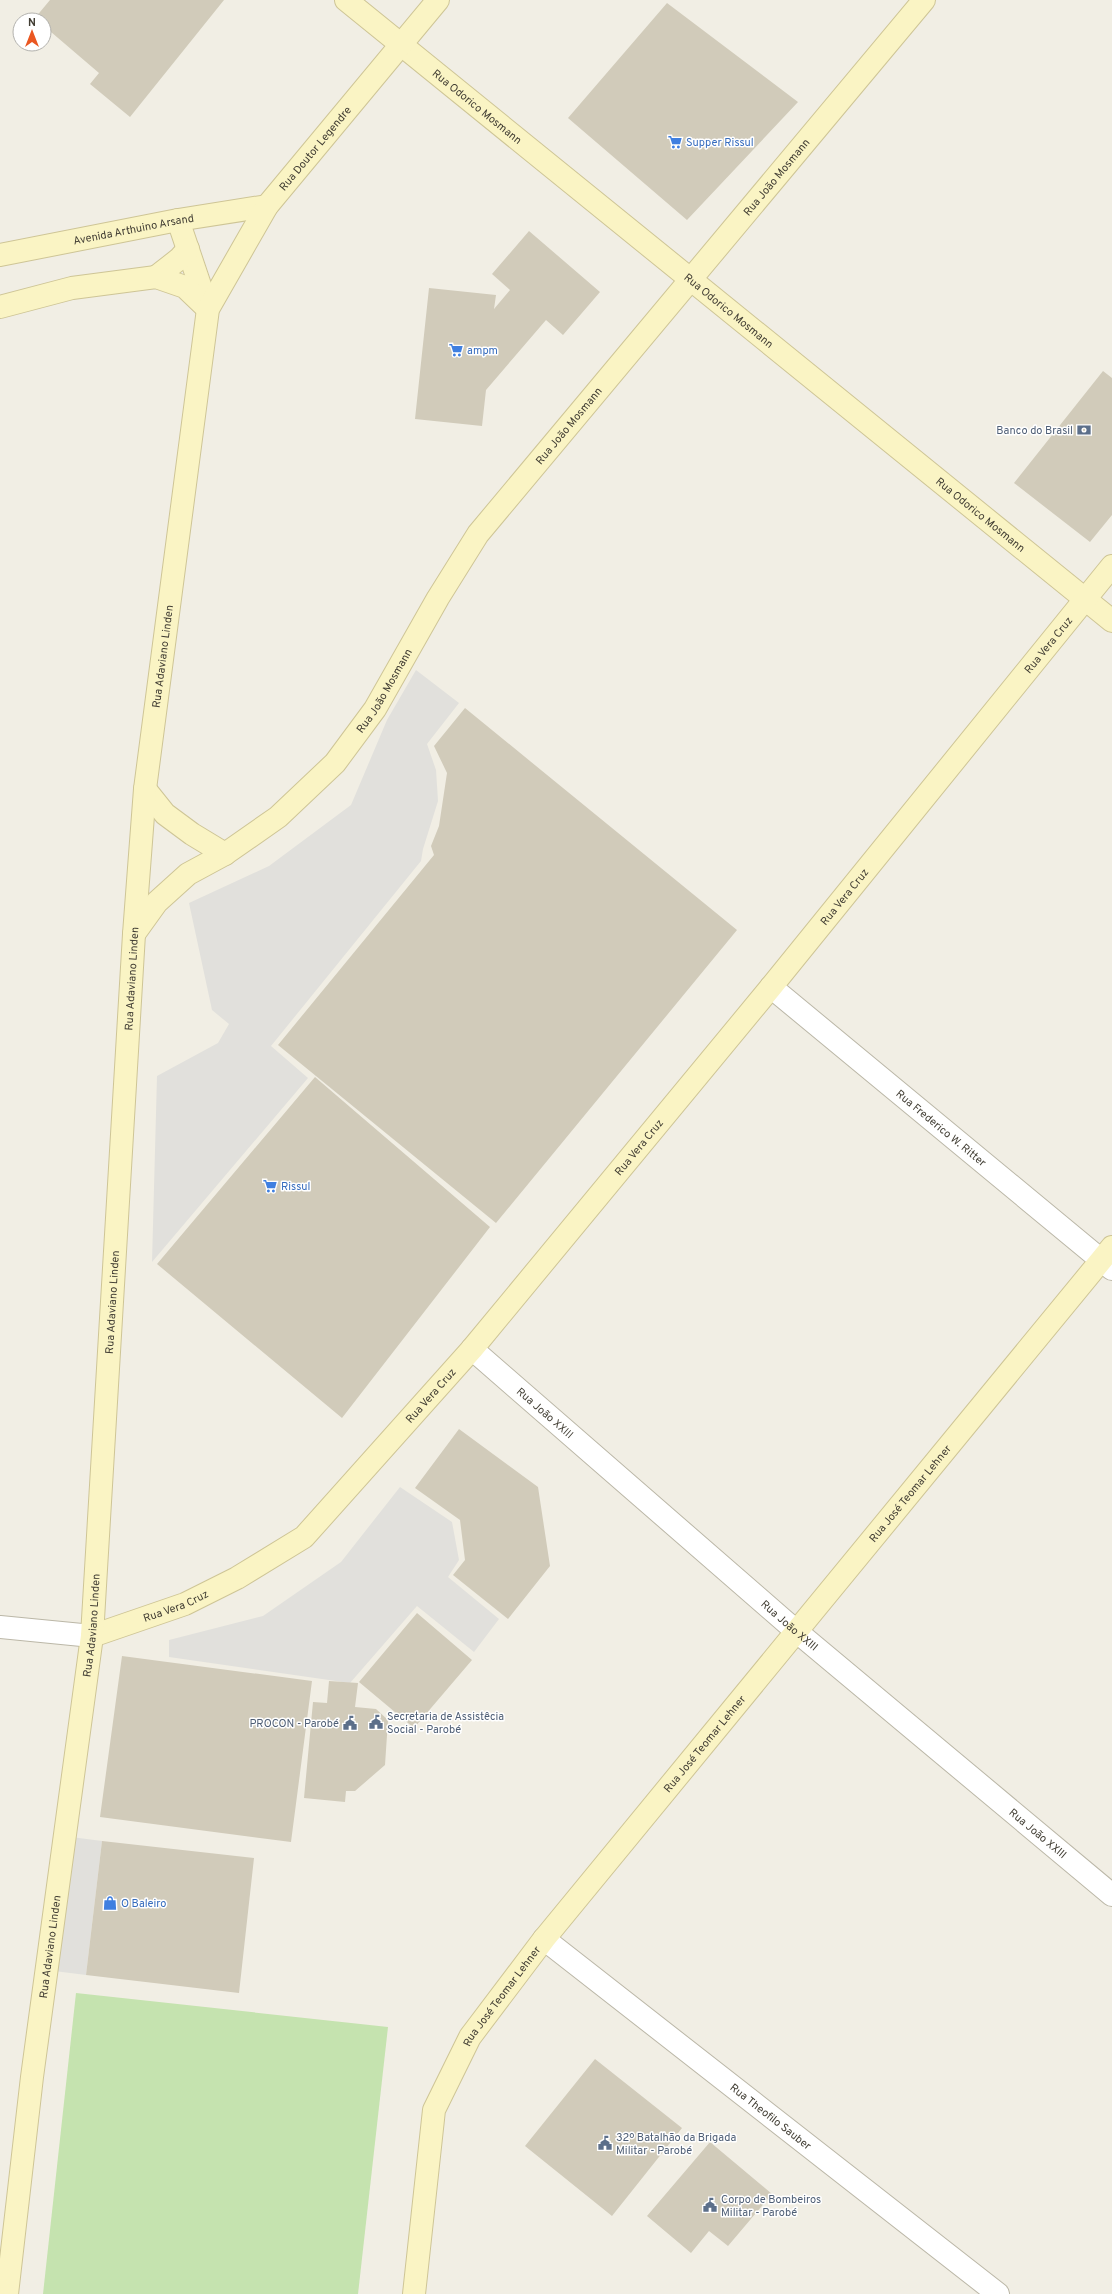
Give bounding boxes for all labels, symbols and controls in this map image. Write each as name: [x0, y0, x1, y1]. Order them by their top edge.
north arrow: [12, 12, 52, 52]
text: N: [28, 16, 36, 30]
street label: Rua Odorico Mosmann: [429, 67, 524, 148]
street label: Rua Doutor Legendre: [277, 104, 355, 194]
supermarket icon: Supper Rissul: [667, 134, 683, 150]
place label: Supper Rissul: [686, 136, 754, 150]
street label: Rua João Mosmann: [741, 136, 813, 219]
street label: Avenida Arthuino Arsand: [72, 212, 195, 248]
street label: Rua Odorico Mosmann: [681, 271, 776, 352]
supermarket icon: ampm: [448, 342, 464, 358]
place label: ampm: [467, 344, 498, 358]
street label: Rua João Mosmann: [533, 385, 606, 468]
bank icon: Banco do Brasil: [1076, 422, 1092, 438]
place label: Banco do Brasil: [996, 424, 1073, 438]
street label: Rua Odorico Mosmann: [932, 475, 1028, 556]
street label: Rua Adaviano Linden: [150, 604, 177, 709]
street label: Rua Vera Cruz: [1022, 614, 1076, 677]
street label: Rua João Mosmann: [354, 646, 416, 736]
street label: Rua Vera Cruz: [818, 866, 872, 928]
street label: Rua Adaviano Linden: [122, 926, 143, 1031]
street label: Rua Frederico W. Ritter: [893, 1087, 989, 1171]
street label: Rua Vera Cruz: [612, 1117, 667, 1179]
supermarket icon: Rissul: [262, 1178, 278, 1194]
place label: Rissul: [281, 1180, 310, 1194]
street label: Rua Adaviano Linden: [103, 1250, 123, 1354]
street label: Rua Vera Cruz: [403, 1366, 460, 1426]
street label: Rua João XXIII: [513, 1385, 576, 1442]
street label: Rua José Teomar Lehner: [867, 1442, 955, 1545]
street label: Rua Adaviano Linden: [80, 1573, 104, 1678]
street label: Rua Vera Cruz: [142, 1587, 211, 1626]
street label: Rua João XXIII: [758, 1598, 821, 1654]
street label: Rua José Teomar Lehner: [661, 1692, 750, 1796]
place label: Secretaria de Assistêcia Social - Parobé: [387, 1710, 504, 1737]
public building icon: Secretaria de Assistêcia Social - Parobé: [368, 1714, 384, 1730]
public building icon: PROCON - Parobé: [342, 1715, 358, 1731]
place label: PROCON - Parobé: [249, 1717, 339, 1731]
street label: Rua João XXIII: [1006, 1806, 1069, 1862]
street label: Rua Adaviano Linden: [37, 1894, 65, 1999]
shop icon: O Baleiro: [102, 1895, 118, 1911]
place label: O Baleiro: [121, 1897, 166, 1911]
street label: Rua José Teomar Lehner: [460, 1943, 545, 2049]
street label: Rua Theofilo Sauber: [727, 2081, 814, 2154]
place label: 32º Batalhão da Brigada Militar - Parobé: [616, 2131, 736, 2158]
public building icon: 32º Batalhão da Brigada Militar - Parobé: [597, 2135, 613, 2151]
place label: Corpo de Bombeiros Militar - Parobé: [721, 2193, 821, 2220]
public building icon: Corpo de Bombeiros Militar - Parobé: [702, 2197, 718, 2213]

